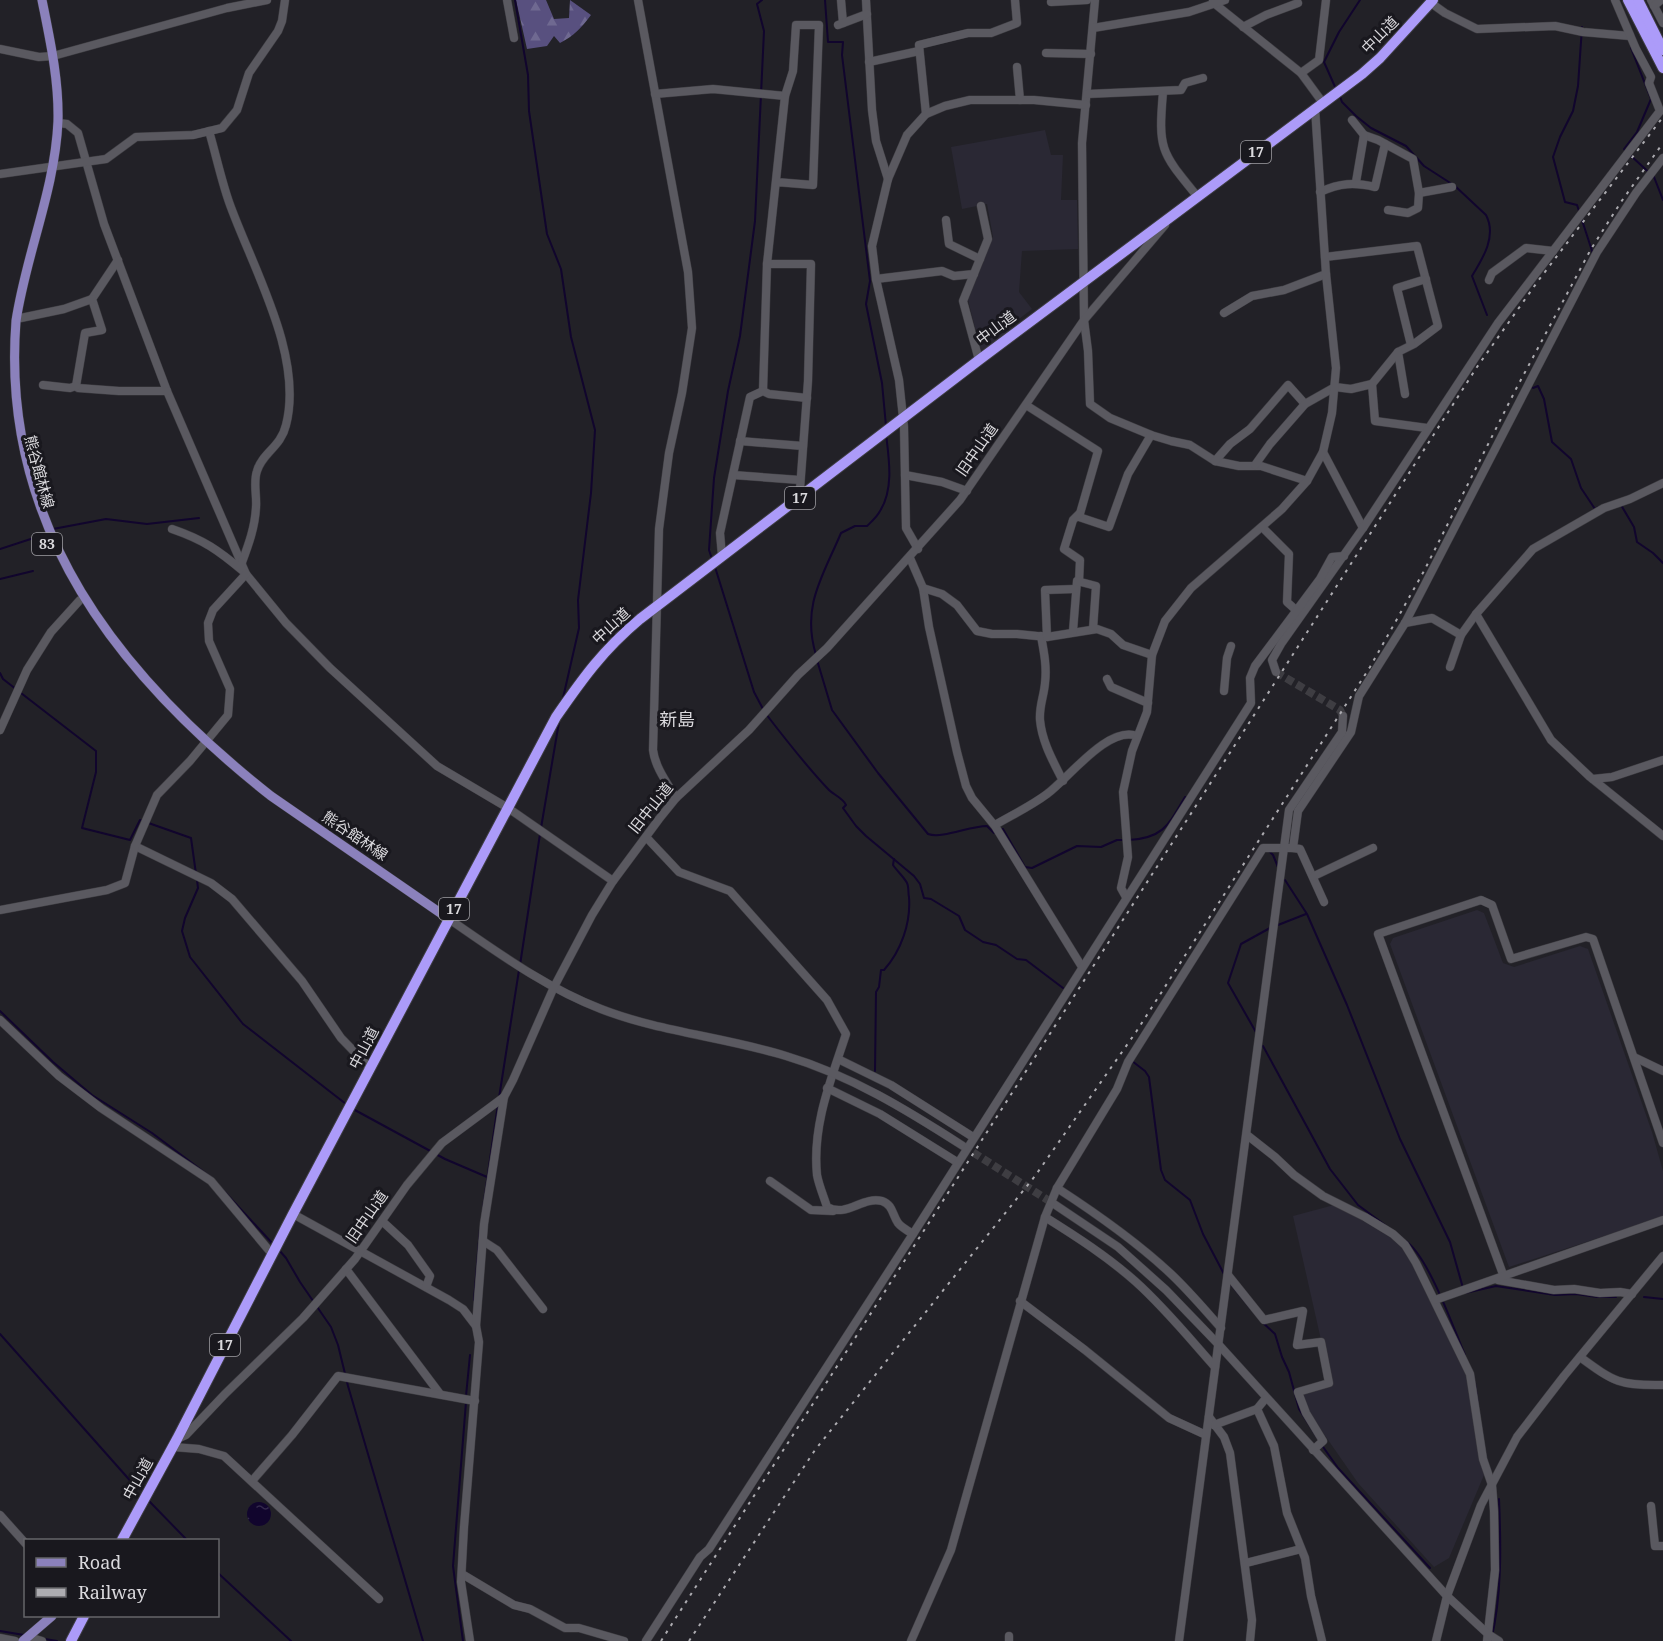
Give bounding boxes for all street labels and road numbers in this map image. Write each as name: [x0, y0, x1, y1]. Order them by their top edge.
street label: 中山道: [1356, 11, 1402, 57]
road number: 17: [1241, 141, 1271, 163]
street label: 中山道: [971, 306, 1019, 349]
street label: 旧中山道: [951, 419, 1002, 480]
street label: 熊谷館林線: [21, 433, 59, 511]
road number: 17: [785, 487, 815, 509]
road number: 83: [32, 533, 62, 555]
street label: 中山道: [587, 603, 634, 648]
street label: 旧中山道: [624, 778, 677, 837]
street label: 熊谷館林線: [319, 806, 392, 864]
road number: 17: [439, 898, 469, 920]
street label: 中山道: [344, 1023, 383, 1072]
street label: 旧中山道: [341, 1186, 392, 1247]
road number: 17: [210, 1334, 240, 1356]
street label: 中山道: [117, 1454, 157, 1503]

